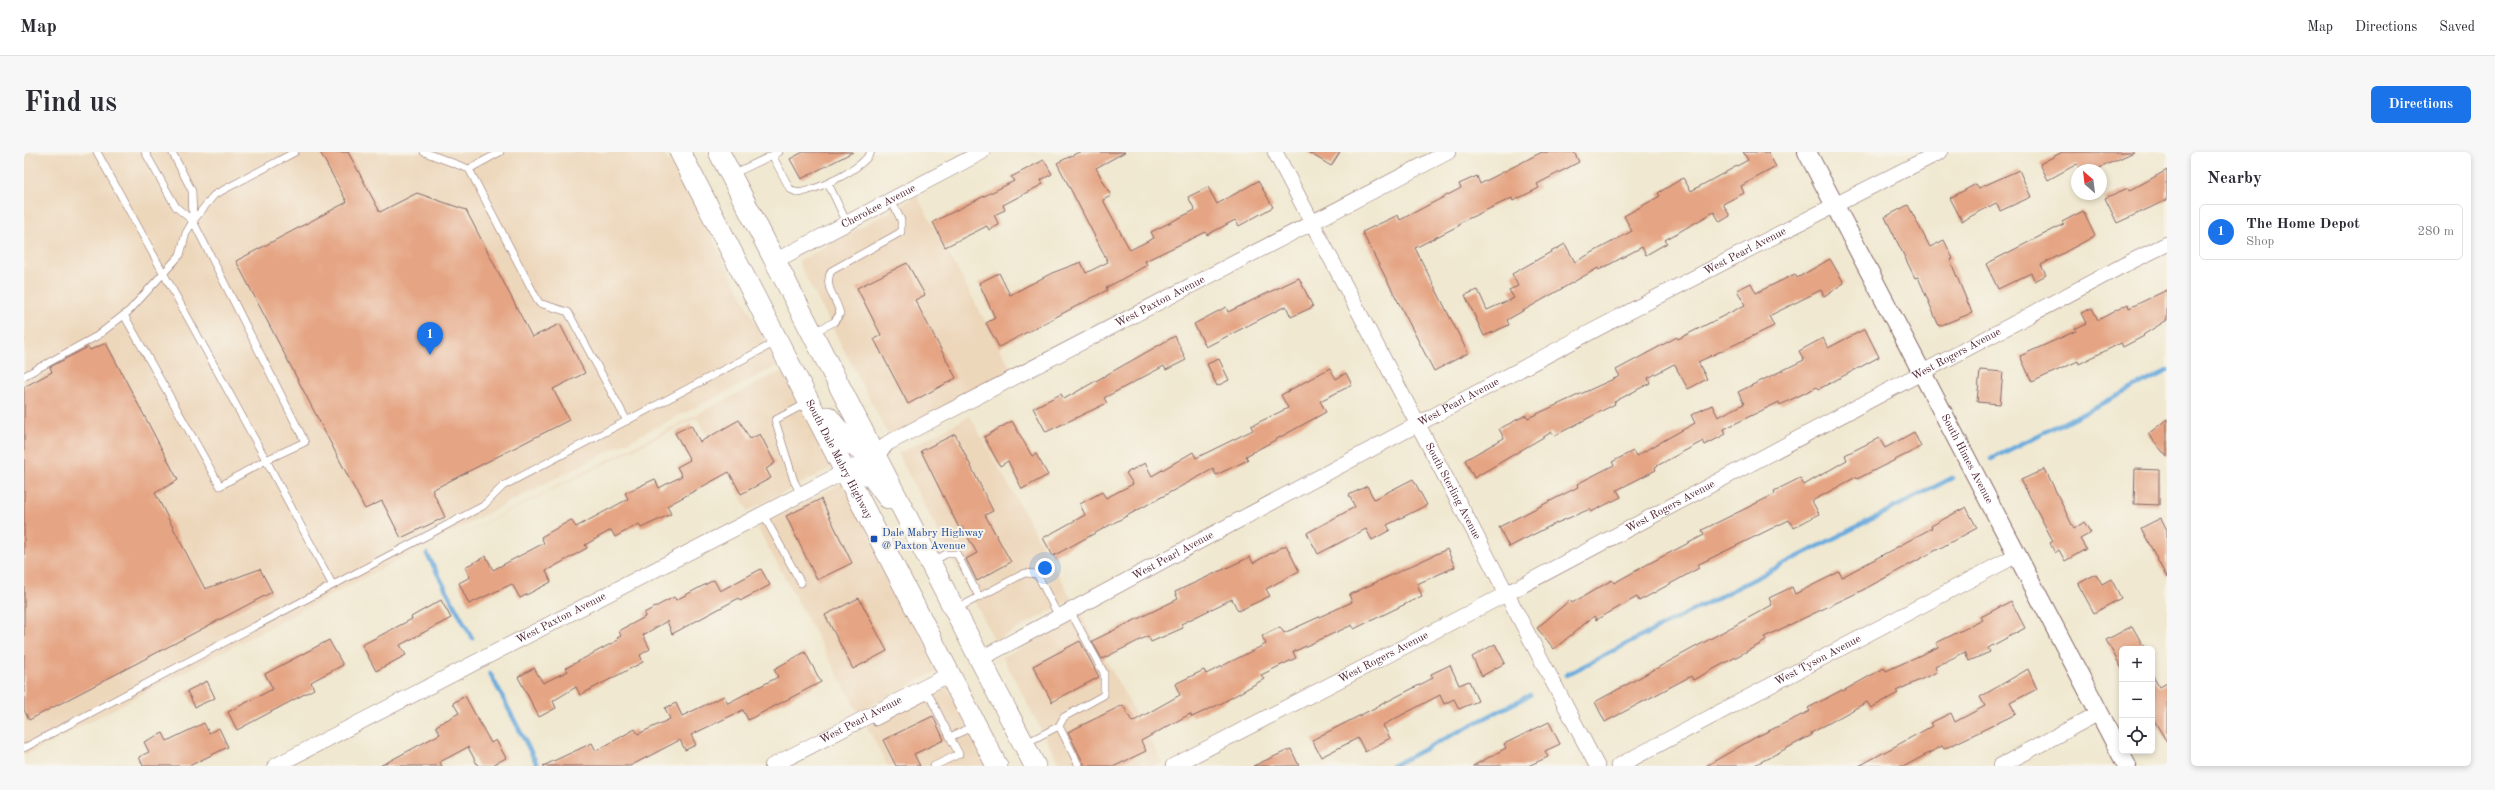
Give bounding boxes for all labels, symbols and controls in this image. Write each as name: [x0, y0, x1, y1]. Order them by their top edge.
text: Map: [20, 18, 57, 37]
text: Map: [2307, 20, 2333, 34]
text: Directions: [2355, 20, 2417, 34]
text: Saved: [2439, 20, 2475, 34]
button: Directions: [2371, 86, 2471, 123]
text: Find us: [24, 90, 117, 118]
north arrow: [2071, 164, 2107, 200]
text: Nearby: [2207, 170, 2262, 187]
street label: Cherokee Avenue: [840, 182, 918, 231]
text: The Home Depot: [2246, 217, 2360, 232]
text: 1: [2217, 225, 2225, 238]
text: 280 m: [2417, 225, 2454, 238]
street label: West Pearl Avenue: [1702, 226, 1788, 277]
text: Shop: [2246, 235, 2274, 248]
street label: West Paxton Avenue: [1114, 274, 1207, 329]
pin: 1: [417, 322, 443, 355]
street label: West Rogers Avenue: [1910, 326, 2003, 382]
street label: West Pearl Avenue: [1416, 376, 1501, 428]
street label: South Dale Mabry Highway: [803, 398, 874, 521]
street label: South Himes Avenue: [1939, 412, 1995, 505]
street label: South Sterling Avenue: [1423, 441, 1483, 541]
street label: West Rogers Avenue: [1624, 478, 1717, 535]
place label: Dale Mabry Highway @ Paxton Avenue: [882, 528, 984, 552]
street label: West Pearl Avenue: [1131, 529, 1215, 582]
marker: Dale Mabry Highway @ Paxton Avenue: [869, 534, 879, 544]
your location: [1035, 558, 1055, 578]
street label: West Paxton Avenue: [515, 591, 608, 646]
street label: West Rogers Avenue: [1337, 630, 1430, 685]
street label: West Tyson Avenue: [1773, 633, 1863, 688]
map controls: [2119, 646, 2155, 754]
button: +: [2119, 646, 2155, 682]
button: −: [2119, 682, 2155, 718]
street label: West Pearl Avenue: [818, 694, 904, 746]
button: locate: [2119, 718, 2155, 754]

